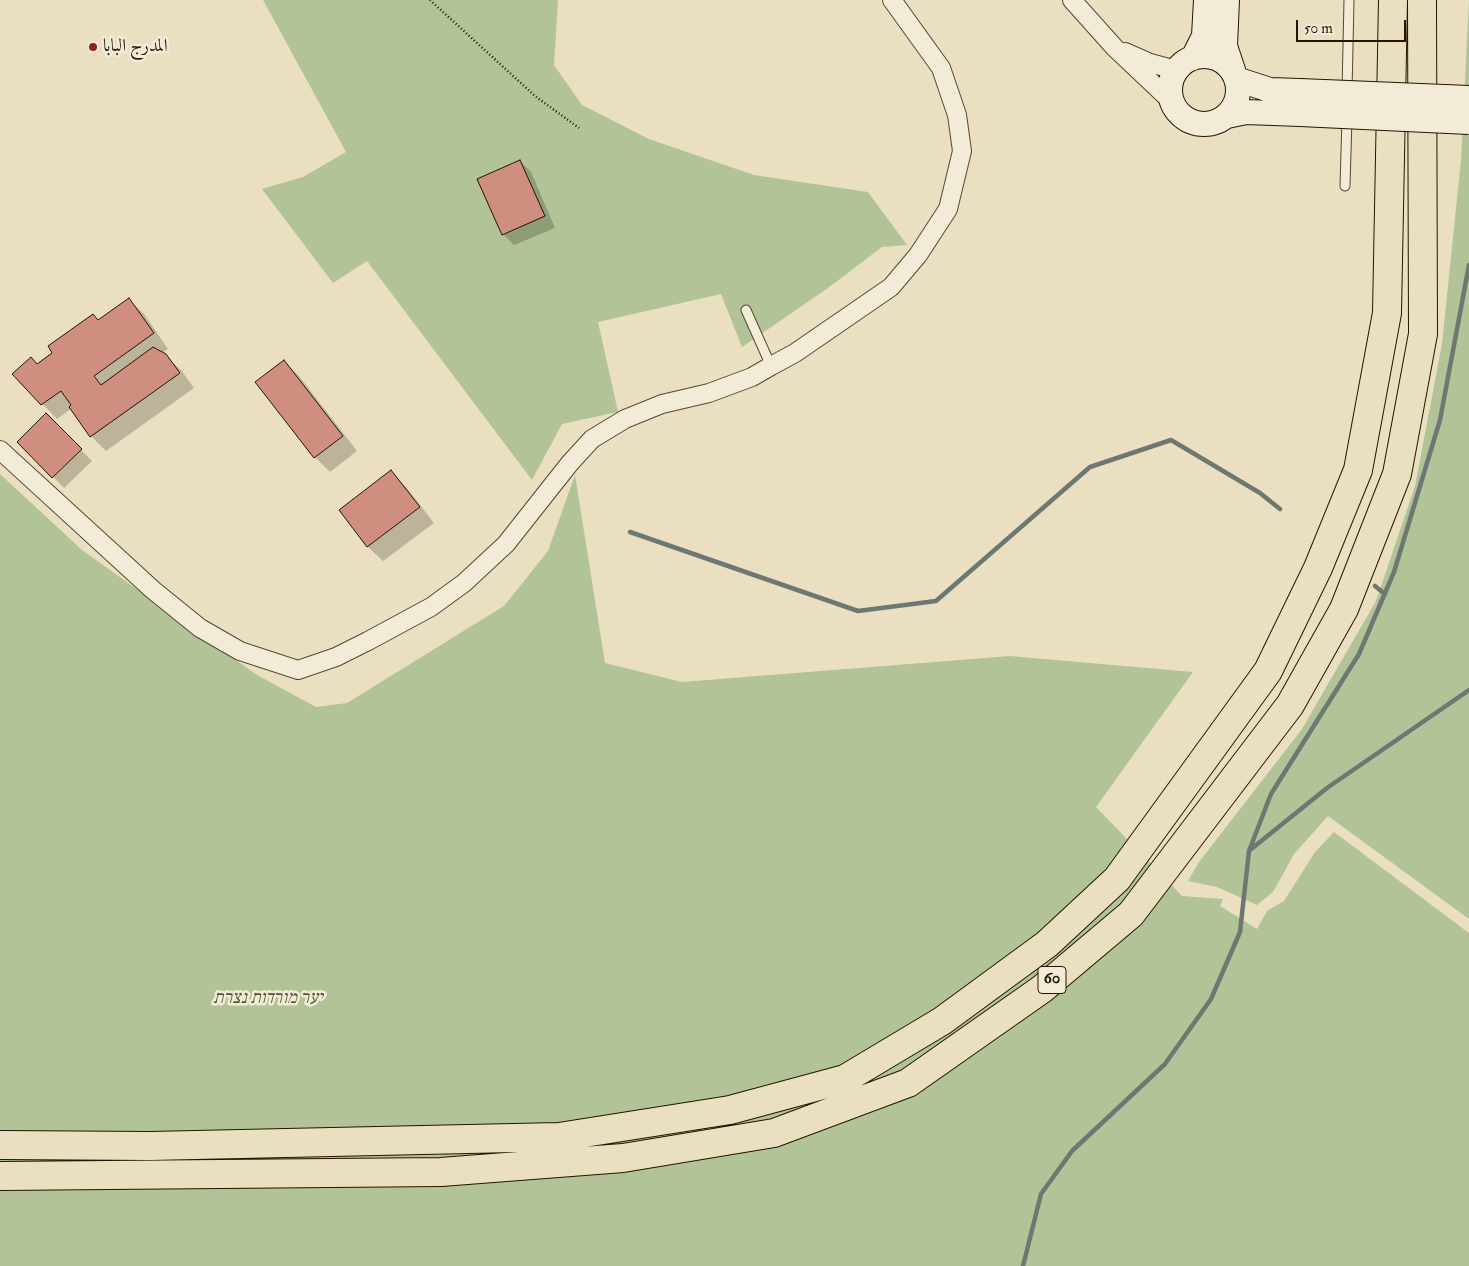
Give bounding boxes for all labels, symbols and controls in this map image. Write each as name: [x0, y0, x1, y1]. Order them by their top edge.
scale bar: [1299, 10, 1409, 42]
text: 50 m: [1304, 19, 1333, 38]
place label: المدرج البابا: [103, 36, 168, 58]
marker: المدرج البابا: [87, 41, 99, 53]
road number: 60: [1038, 966, 1066, 994]
park label: יער מורדות נצרת: [213, 988, 323, 1010]

